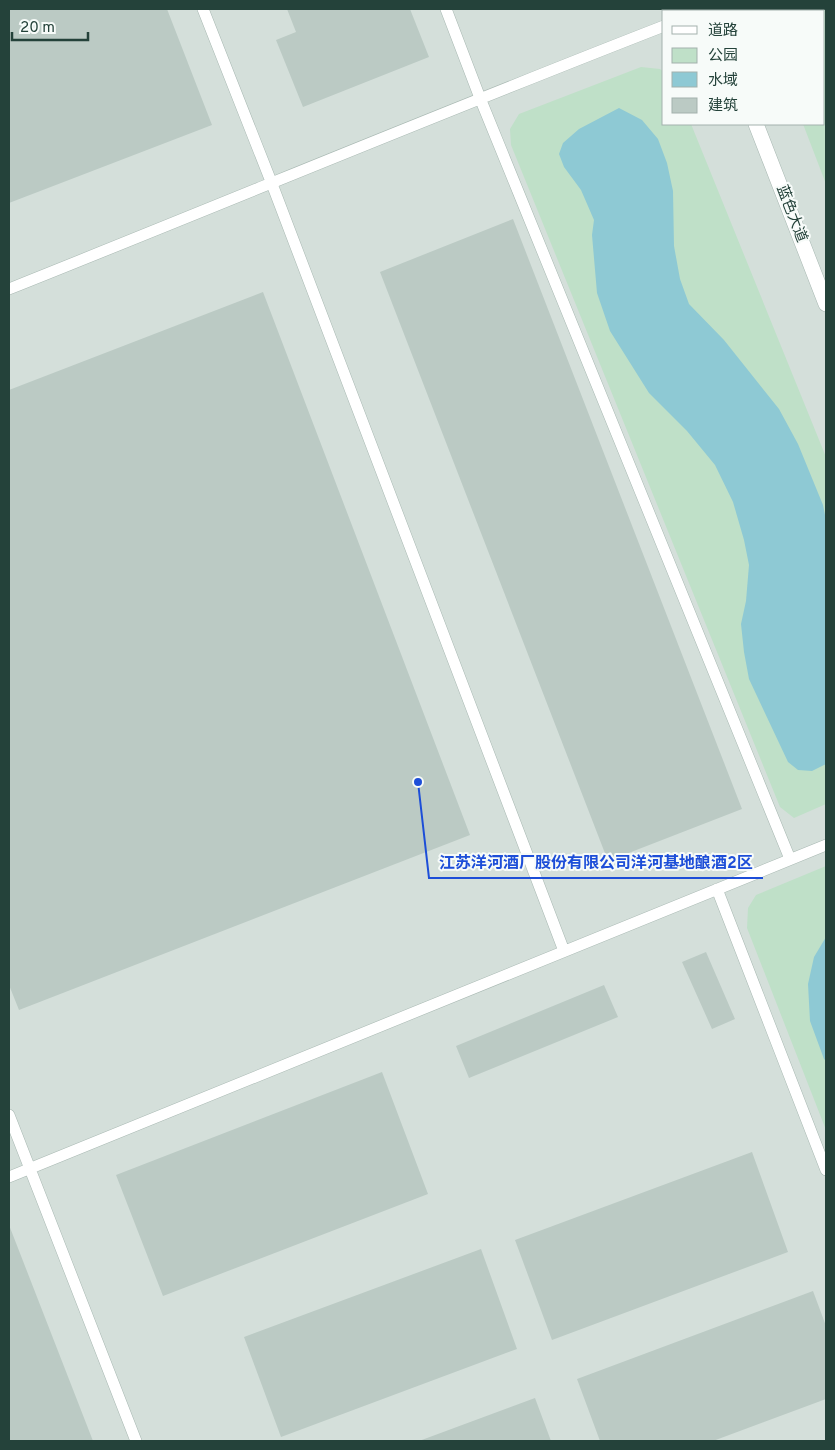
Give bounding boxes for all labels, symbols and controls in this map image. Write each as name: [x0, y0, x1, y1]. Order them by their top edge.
scale bar: [12, 10, 89, 42]
legend: [662, 10, 825, 125]
text: 20 m: [20, 19, 55, 38]
text: 道路: [708, 22, 738, 41]
text: 公园: [708, 47, 738, 66]
text: 水域: [708, 72, 738, 91]
text: 建筑: [708, 97, 738, 116]
street label: 蓝色大道: [771, 183, 811, 245]
callout: 江苏洋河酒厂股份有限公司洋河基地酿酒2区: [429, 847, 763, 878]
text: 江苏洋河酒厂股份有限公司洋河基地酿酒2区: [439, 854, 753, 874]

